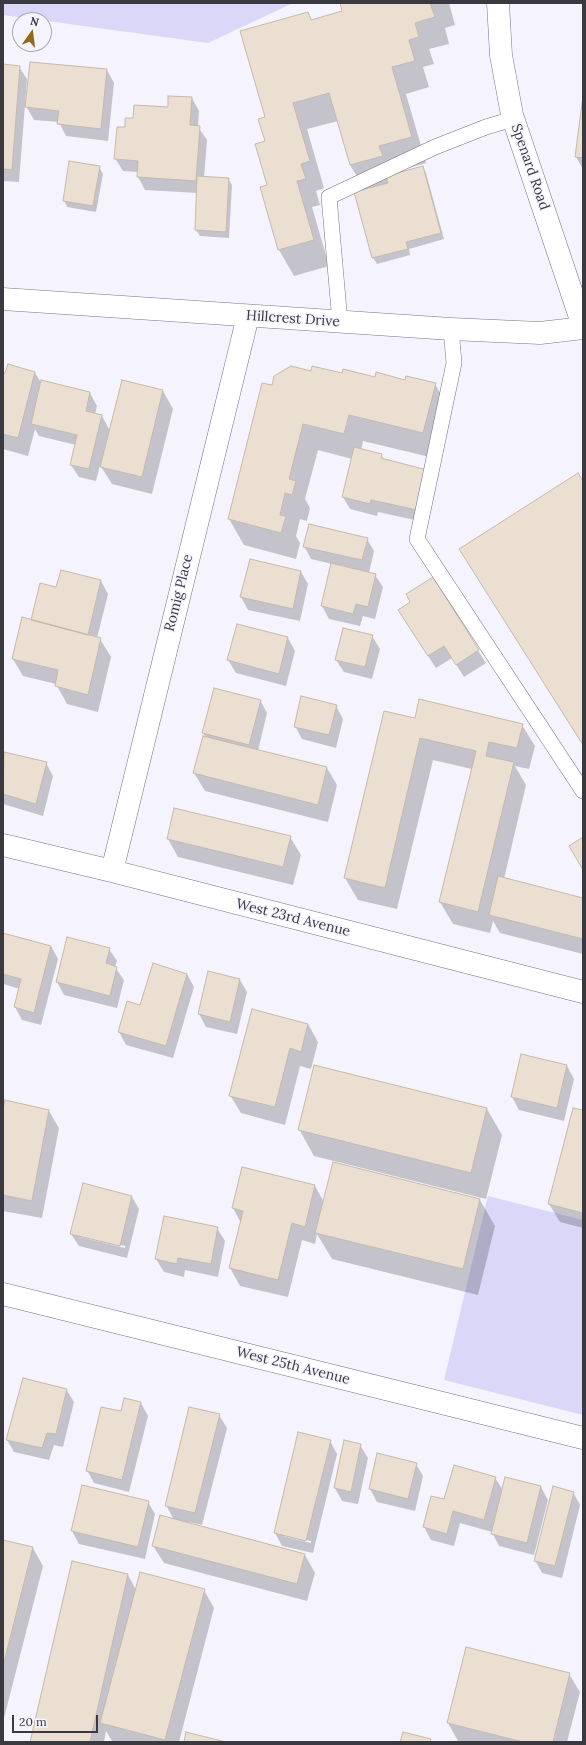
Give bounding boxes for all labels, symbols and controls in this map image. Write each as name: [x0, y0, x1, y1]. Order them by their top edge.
north arrow: [12, 12, 52, 52]
text: N: [29, 14, 40, 29]
street label: Spenard Road: [507, 122, 553, 212]
street label: Hillcrest Drive: [246, 307, 340, 331]
street label: Romig Place: [161, 553, 197, 633]
street label: West 23rd Avenue: [234, 896, 352, 940]
street label: West 25th Avenue: [234, 1344, 352, 1388]
scale bar: [14, 1707, 100, 1733]
text: 20 m: [19, 1714, 47, 1729]

